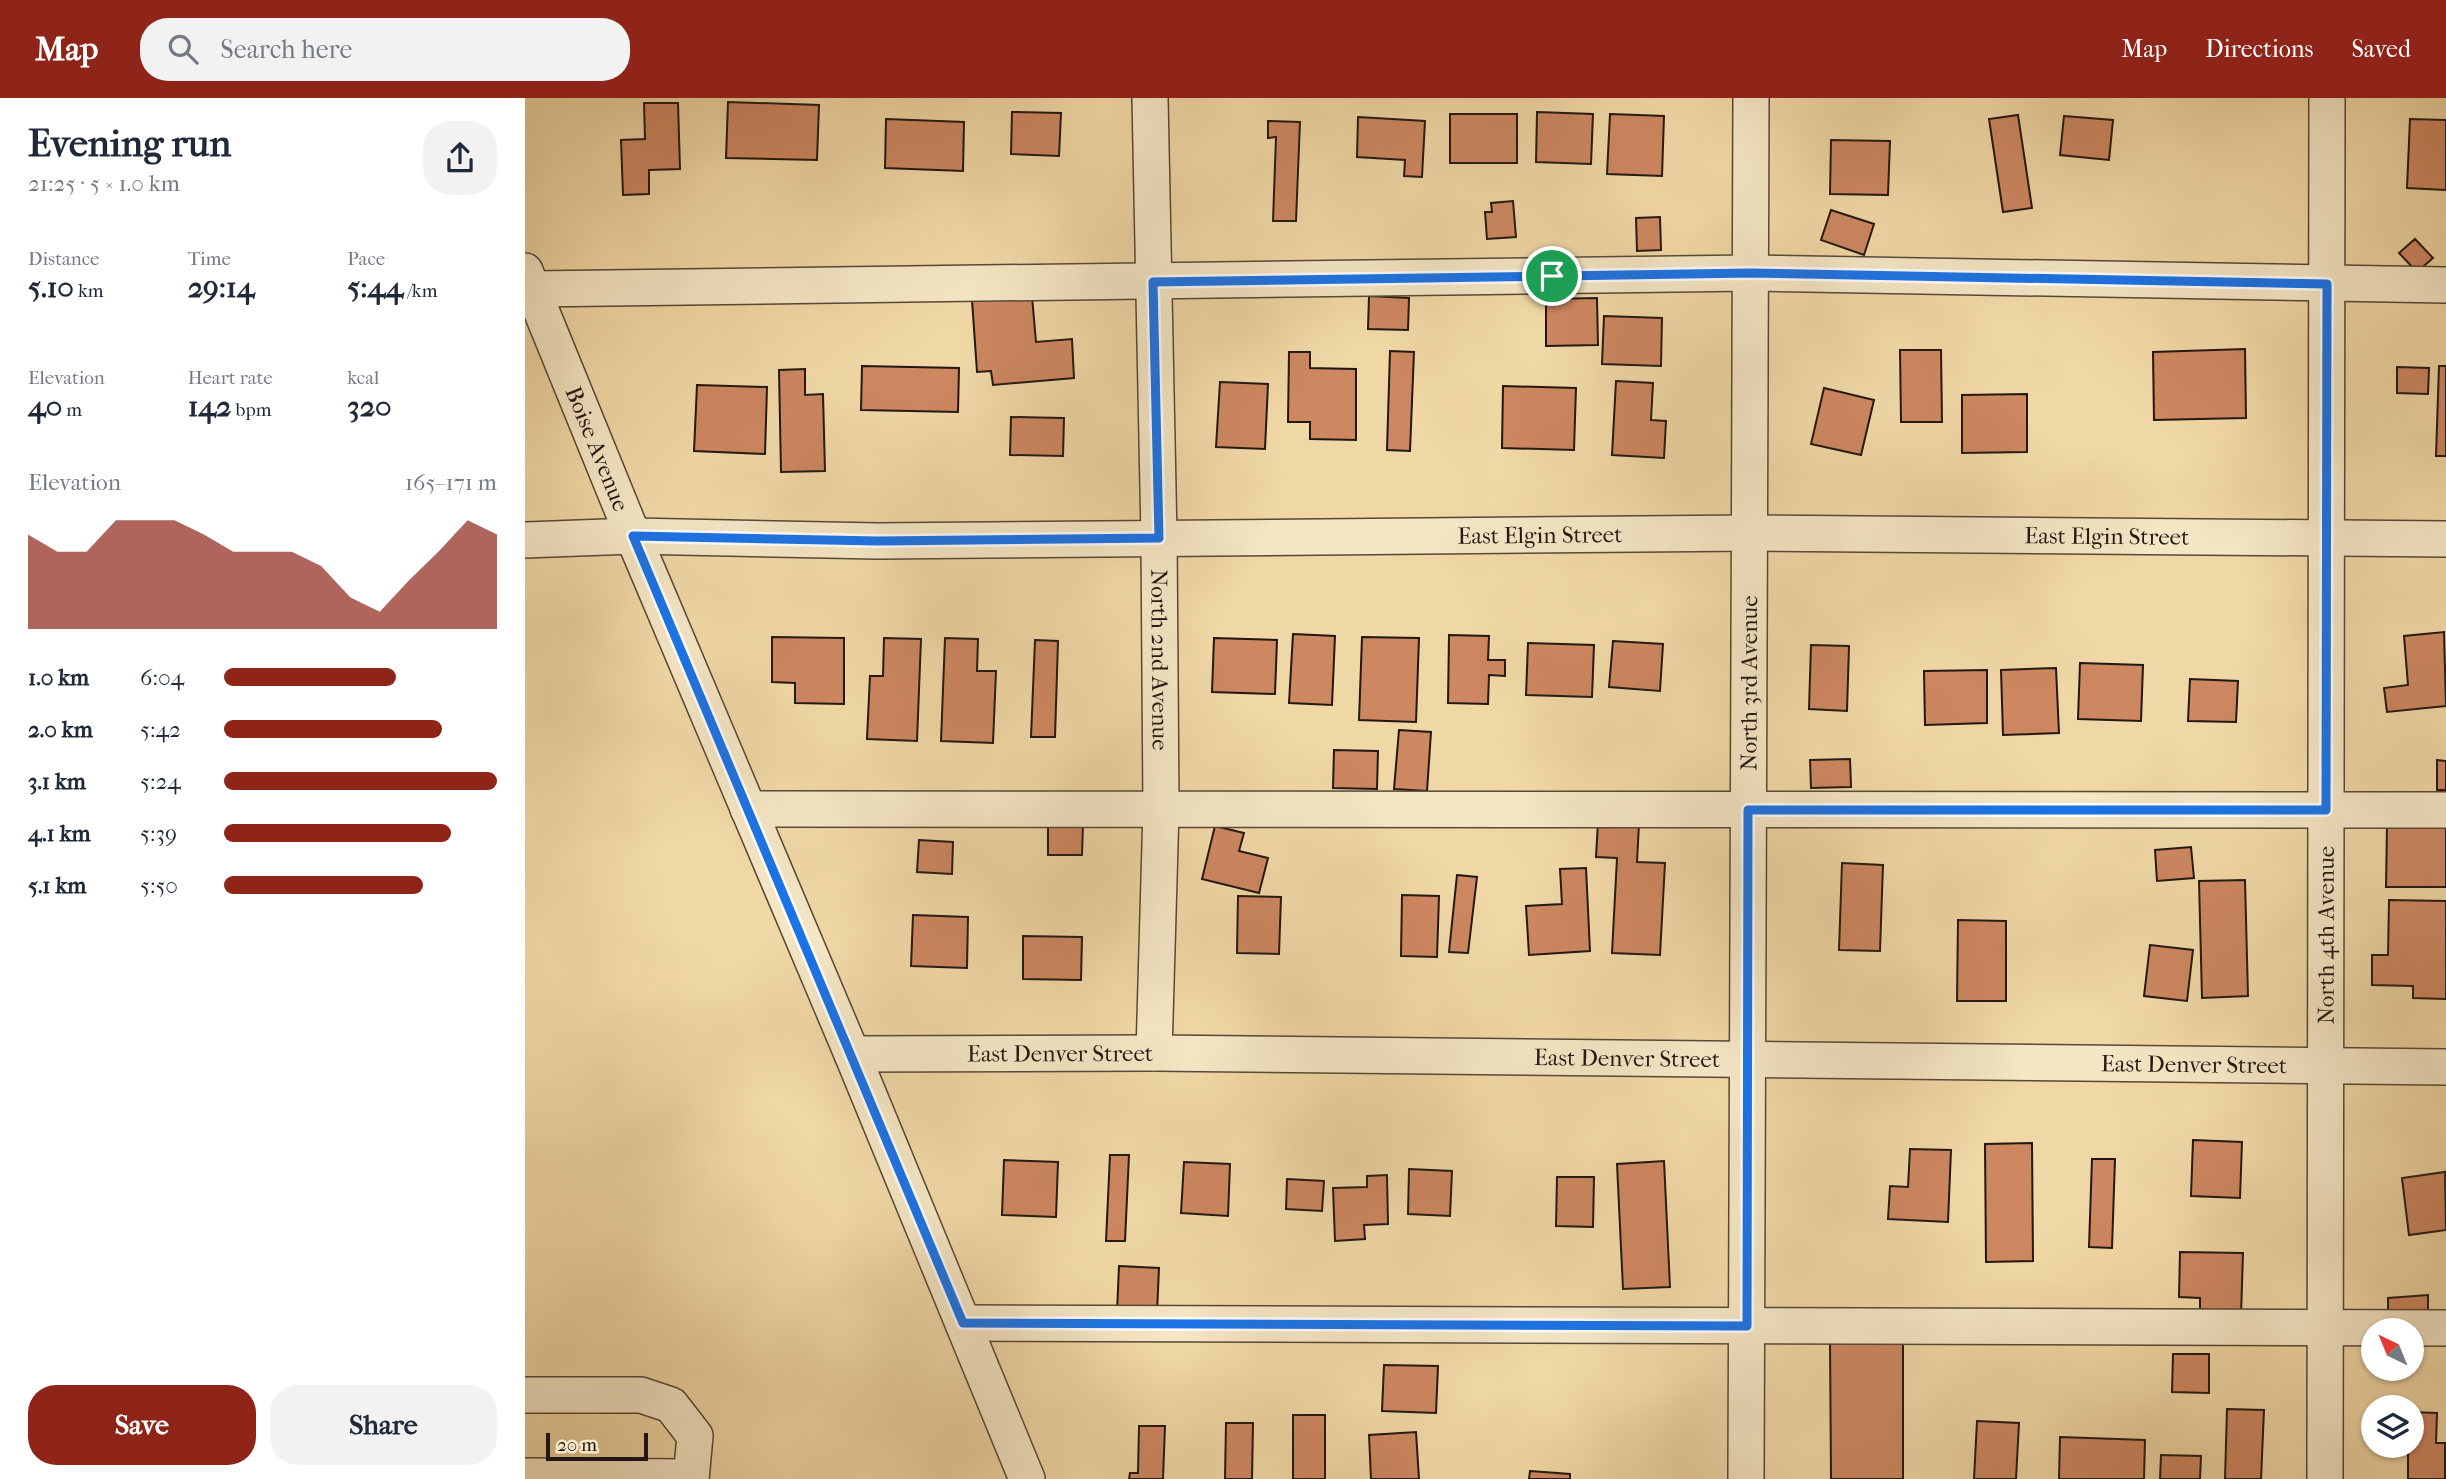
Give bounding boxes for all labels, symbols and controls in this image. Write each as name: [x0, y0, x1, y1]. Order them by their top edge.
search box: [140, 18, 630, 81]
text: Map: [35, 30, 98, 69]
icon: search: [164, 30, 202, 68]
text: Search here: [220, 34, 352, 65]
text: Map: [2121, 35, 2167, 63]
text: Directions: [2205, 35, 2313, 63]
text: Saved: [2351, 35, 2411, 63]
text: Evening run: [28, 121, 231, 166]
button: share: [423, 121, 497, 195]
text: 21:25 · 5 × 1.0 km: [28, 170, 180, 197]
pin: [1522, 246, 1582, 306]
text: Distance: [28, 248, 99, 270]
text: Time: [188, 248, 231, 270]
text: Pace: [347, 248, 385, 270]
icon: arrive: [1533, 257, 1571, 295]
text: 5.10: [28, 270, 74, 305]
text: 29:14: [188, 270, 255, 305]
text: 5:44: [347, 270, 403, 305]
text: km: [74, 280, 104, 302]
text: /km: [403, 280, 437, 302]
text: Elevation: [28, 367, 105, 389]
text: Heart rate: [188, 367, 273, 389]
text: kcal: [347, 367, 379, 389]
street label: Boise Avenue: [560, 382, 635, 515]
text: 40: [28, 389, 62, 424]
text: 142: [188, 389, 232, 424]
text: 320: [347, 389, 392, 424]
text: m: [62, 399, 82, 421]
text: bpm: [232, 399, 272, 421]
text: Elevation: [28, 469, 121, 496]
text: 165–171 m: [405, 469, 497, 496]
street label: East Elgin Street: [1457, 521, 1622, 549]
street label: East Elgin Street: [2024, 522, 2189, 550]
street label: North 2nd Avenue: [1146, 569, 1174, 751]
street label: North 3rd Avenue: [1735, 595, 1763, 771]
text: 1.0 km: [28, 664, 89, 691]
text: 6:04: [140, 664, 184, 691]
text: 2.0 km: [28, 716, 93, 743]
text: 5:42: [140, 716, 181, 743]
text: 3.1 km: [28, 768, 86, 795]
text: 5:24: [140, 768, 181, 795]
text: 4.1 km: [28, 820, 91, 847]
text: 5:39: [140, 820, 177, 847]
street label: North 4th Avenue: [2312, 846, 2339, 1024]
text: 5.1 km: [28, 872, 86, 899]
text: 5:50: [140, 872, 178, 899]
street label: East Denver Street: [967, 1040, 1153, 1067]
street label: East Denver Street: [1534, 1044, 1720, 1073]
street label: East Denver Street: [2101, 1050, 2287, 1079]
north arrow: [2361, 1318, 2424, 1381]
map controls: [2361, 1318, 2424, 1458]
button: Save: [28, 1385, 256, 1465]
button: Share: [270, 1385, 497, 1465]
button: layers: [2361, 1395, 2424, 1458]
scale bar: [546, 1430, 647, 1462]
text: 20 m: [557, 1434, 597, 1456]

